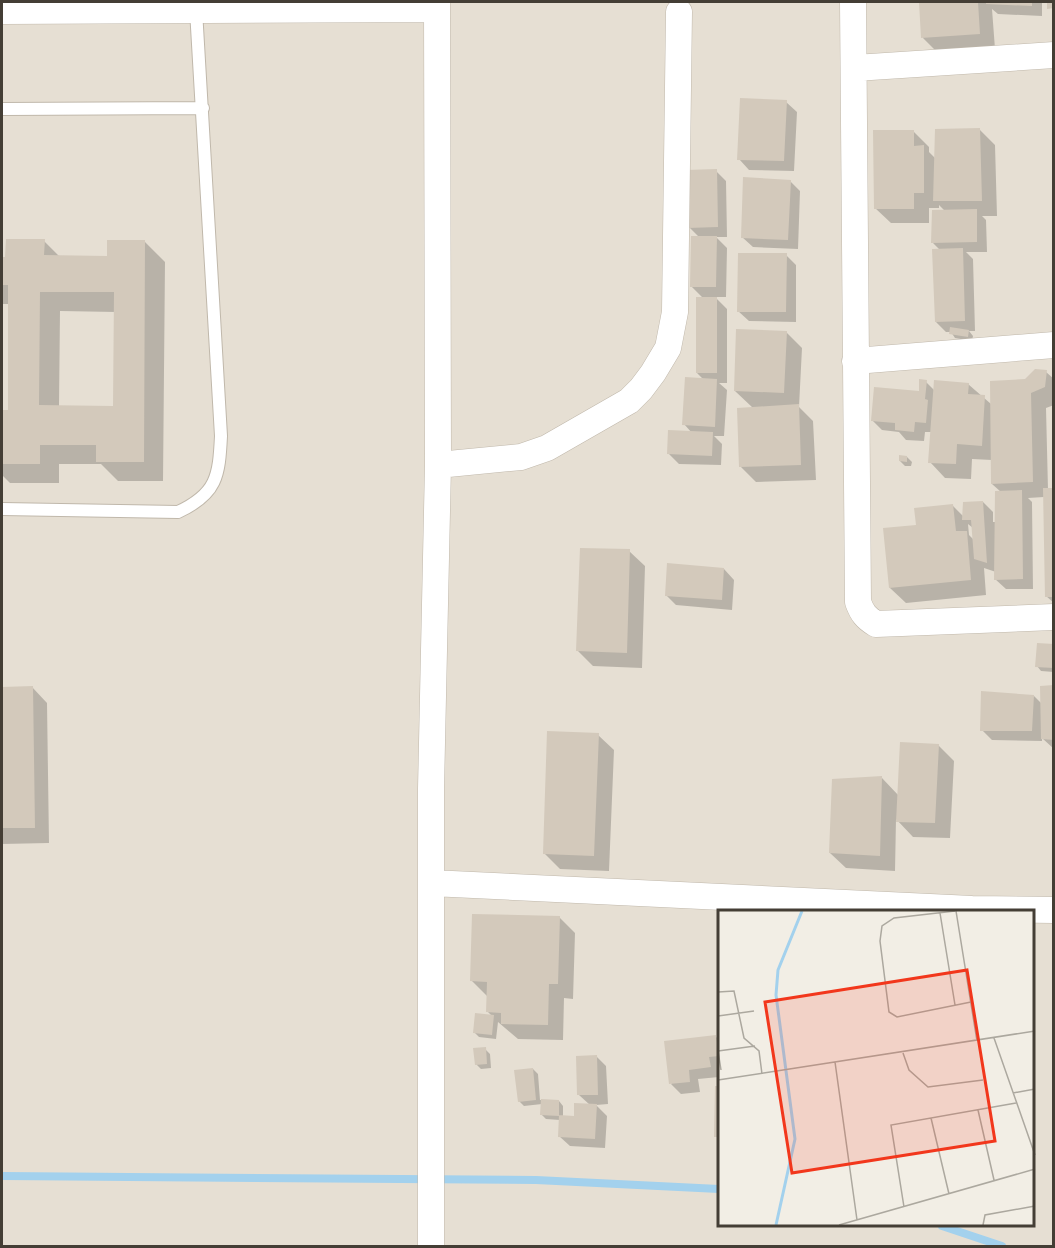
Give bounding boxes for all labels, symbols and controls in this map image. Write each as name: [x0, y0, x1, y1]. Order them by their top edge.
inset map: [718, 910, 1034, 1227]

